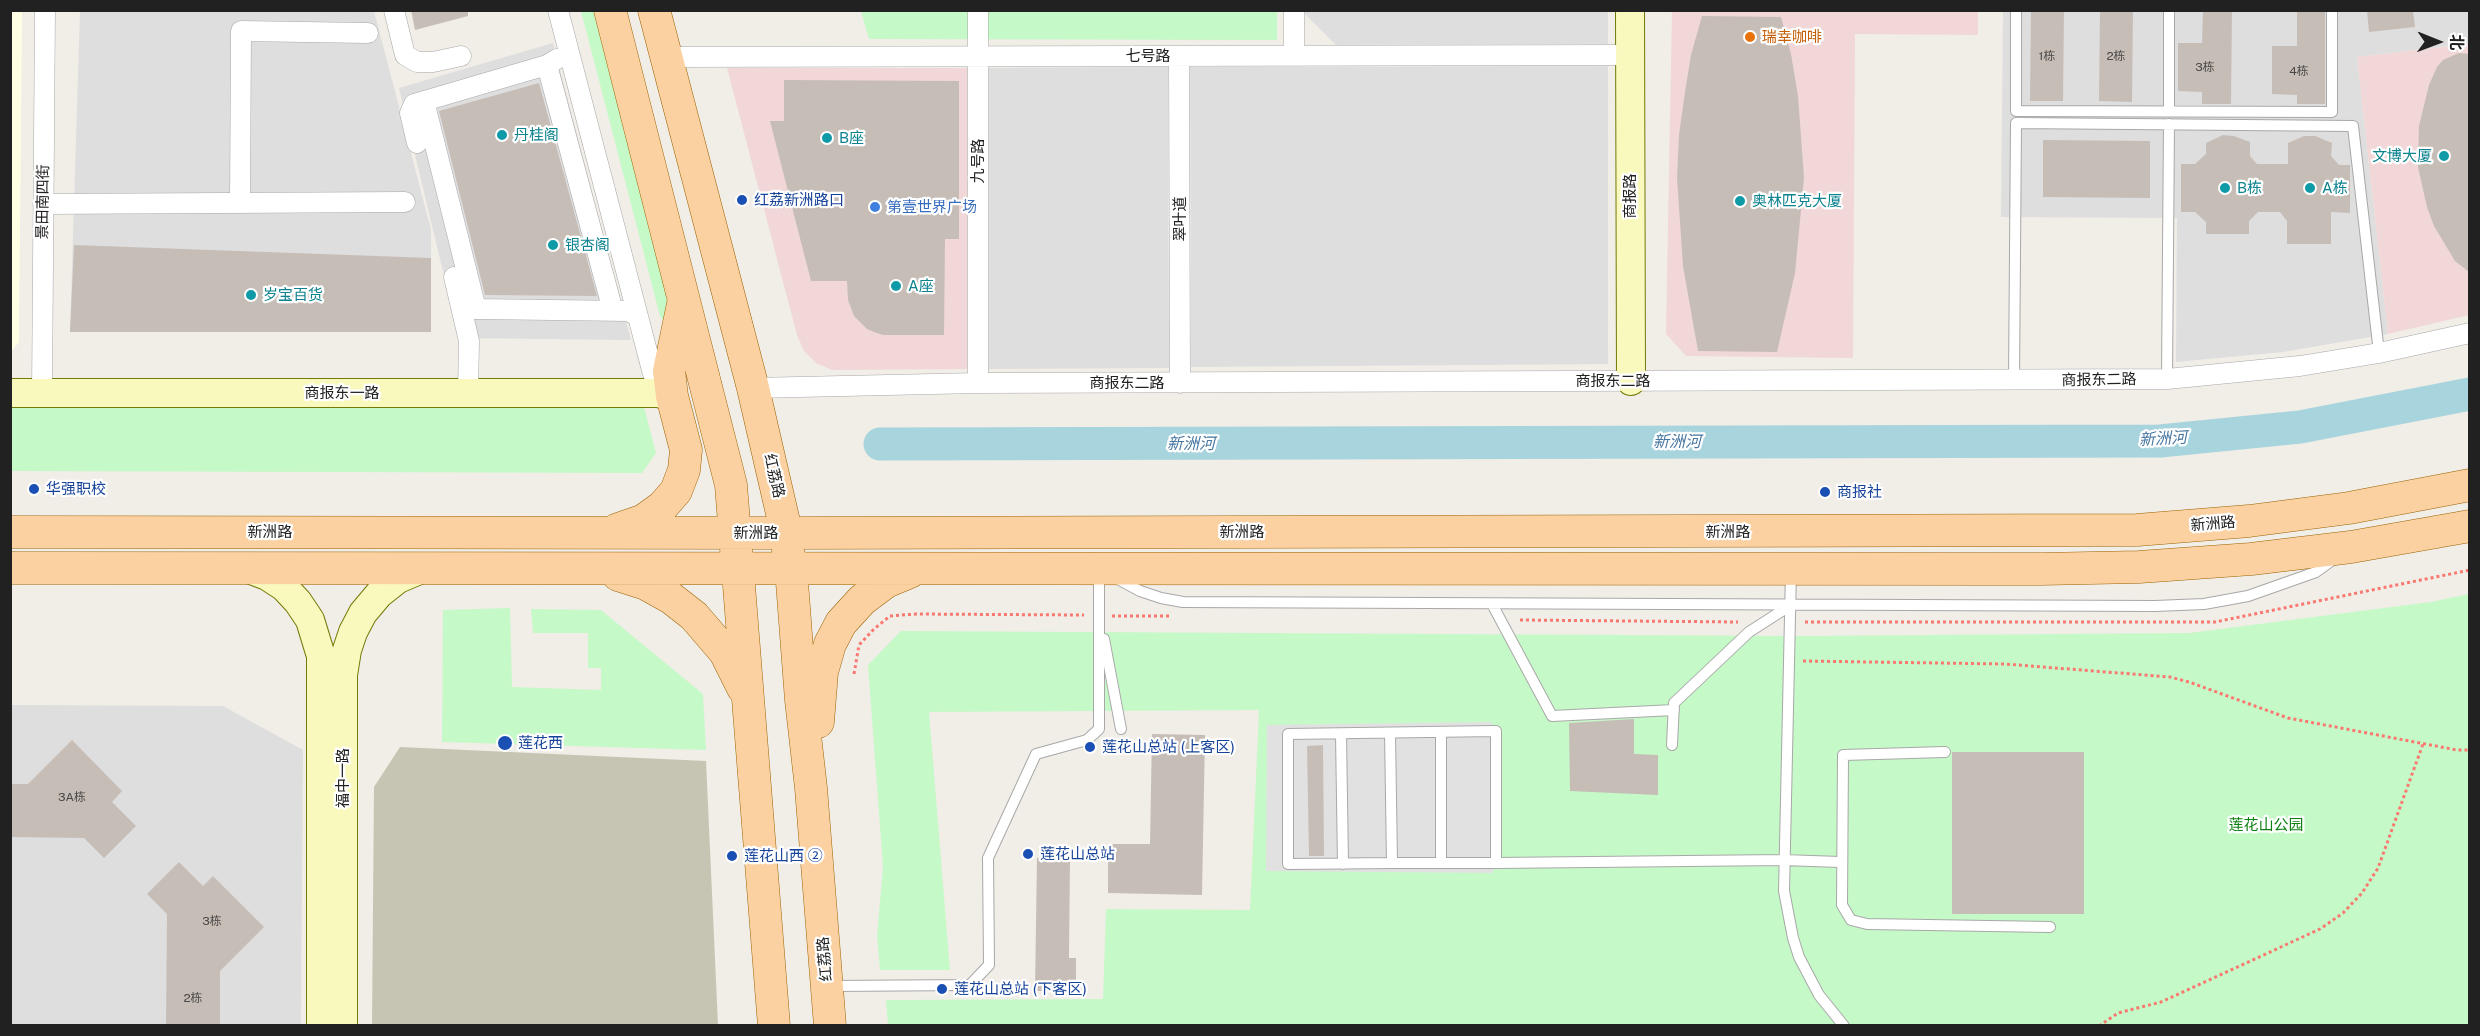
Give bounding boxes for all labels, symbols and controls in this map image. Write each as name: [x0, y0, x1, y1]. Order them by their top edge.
north arrow: [2408, 12, 2468, 72]
place label: 瑞幸咖啡: [1762, 28, 1822, 46]
marker: 瑞幸咖啡: [1743, 30, 1757, 44]
text: 北: [2447, 34, 2466, 50]
street label: 七号路: [1126, 47, 1170, 65]
house number: 1栋: [2039, 49, 2055, 63]
house number: 2栋: [2106, 49, 2126, 63]
house number: 3栋: [2195, 60, 2215, 74]
house number: 4栋: [2289, 64, 2309, 78]
place label: 丹桂阁: [514, 126, 559, 144]
marker: 丹桂阁: [495, 128, 509, 142]
place label: B座: [839, 129, 864, 147]
marker: B座: [820, 131, 834, 145]
street label: 九号路: [969, 139, 987, 183]
place label: 文博大厦: [2372, 147, 2432, 165]
marker: 文博大厦: [2437, 149, 2451, 163]
street label: 景田南四街: [33, 164, 53, 240]
street label: 商报路: [1621, 174, 1639, 218]
place label: B栋: [2237, 179, 2262, 197]
place label: A栋: [2322, 179, 2348, 197]
marker: B栋: [2218, 181, 2232, 195]
marker: A栋: [2303, 181, 2317, 195]
place label: 红荔新洲路口: [754, 191, 844, 209]
place label: 奥林匹克大厦: [1752, 192, 1842, 210]
marker: 红荔新洲路口: [735, 193, 749, 207]
marker: 奥林匹克大厦: [1733, 194, 1747, 208]
street label: 翠叶道: [1171, 197, 1189, 241]
place label: 第壹世界广场: [887, 198, 977, 216]
marker: 第壹世界广场: [868, 200, 882, 214]
place label: 银杏阁: [565, 236, 610, 254]
marker: 银杏阁: [546, 238, 560, 252]
place label: A座: [908, 277, 934, 295]
marker: A座: [889, 279, 903, 293]
place label: 岁宝百货: [263, 286, 323, 304]
marker: 岁宝百货: [244, 288, 258, 302]
street label: 商报东二路: [2061, 370, 2137, 390]
street label: 商报东二路: [1576, 372, 1650, 390]
street label: 商报东二路: [1090, 374, 1164, 392]
street label: 商报东一路: [305, 384, 379, 402]
water label: 新洲河: [2139, 428, 2187, 450]
water label: 新洲河: [1653, 432, 1701, 452]
water label: 新洲河: [1167, 434, 1215, 454]
street label: 红荔路: [760, 452, 788, 500]
place label: 华强职校: [46, 480, 106, 498]
marker: 华强职校: [27, 482, 41, 496]
place label: 商报社: [1837, 483, 1882, 501]
marker: 商报社: [1818, 485, 1832, 499]
street label: 新洲路: [2190, 513, 2236, 535]
street label: 新洲路: [248, 523, 292, 541]
street label: 新洲路: [1220, 523, 1264, 541]
street label: 新洲路: [1706, 523, 1750, 541]
street label: 新洲路: [734, 524, 778, 542]
marker: 莲花西: [496, 734, 514, 752]
place label: 莲花西: [518, 734, 563, 752]
place label: 莲花山总站 (上客区): [1102, 738, 1235, 756]
marker: 莲花山总站 (上客区): [1083, 740, 1097, 754]
street label: 福中一路: [334, 748, 352, 808]
house number: 3A栋: [58, 790, 86, 804]
park label: 莲花山公园: [2229, 816, 2303, 834]
place label: 莲花山总站: [1040, 845, 1115, 863]
place label: 莲花山西 ②: [744, 847, 823, 865]
marker: 莲花山总站: [1021, 847, 1035, 861]
marker: 莲花山西 ②: [725, 849, 739, 863]
house number: 3栋: [202, 914, 222, 928]
street label: 红荔路: [814, 936, 836, 982]
place label: 莲花山总站 (下客区): [954, 980, 1087, 998]
marker: 莲花山总站 (下客区): [935, 982, 949, 996]
house number: 2栋: [183, 991, 203, 1005]

